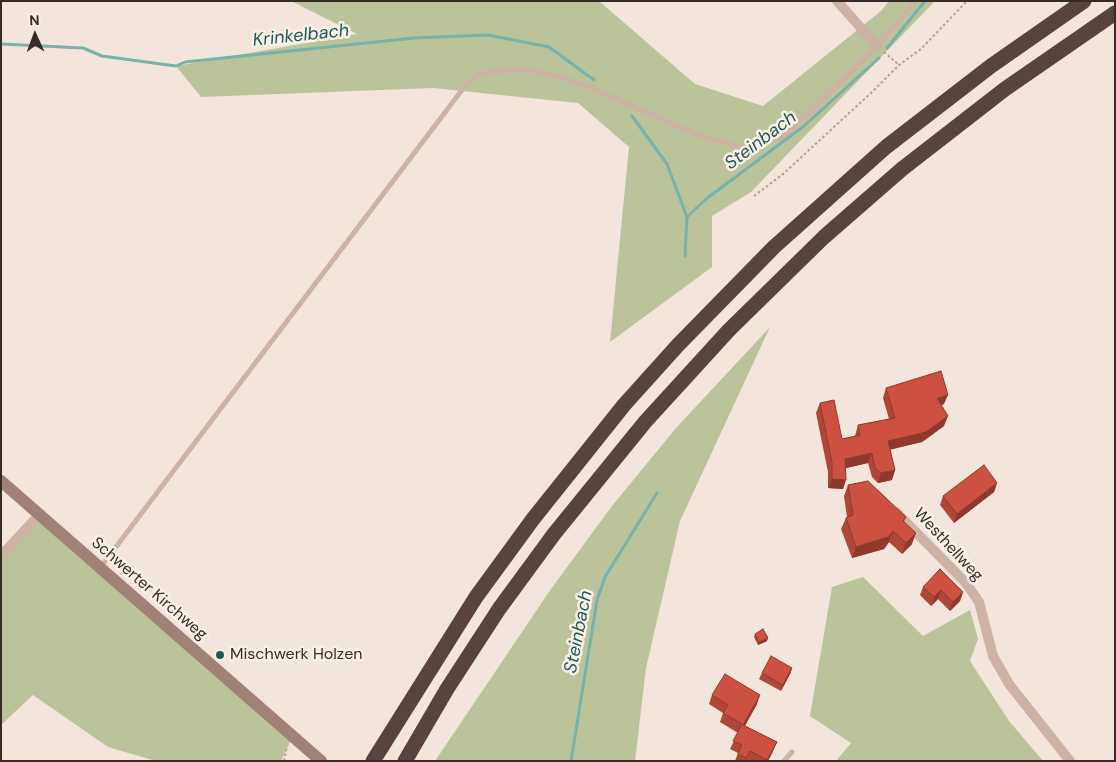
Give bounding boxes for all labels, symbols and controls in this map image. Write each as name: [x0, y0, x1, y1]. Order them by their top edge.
north arrow: [10, 10, 60, 60]
text: N: [29, 11, 40, 29]
water label: Krinkelbach: [252, 20, 350, 52]
water label: Steinbach: [721, 107, 801, 175]
street label: Westhellweg: [909, 504, 987, 586]
street label: Schwerter Kirchweg: [87, 534, 211, 644]
water label: Steinbach: [560, 589, 598, 675]
place label: Mischwerk Holzen: [230, 645, 362, 665]
marker: Mischwerk Holzen: [214, 649, 226, 661]

